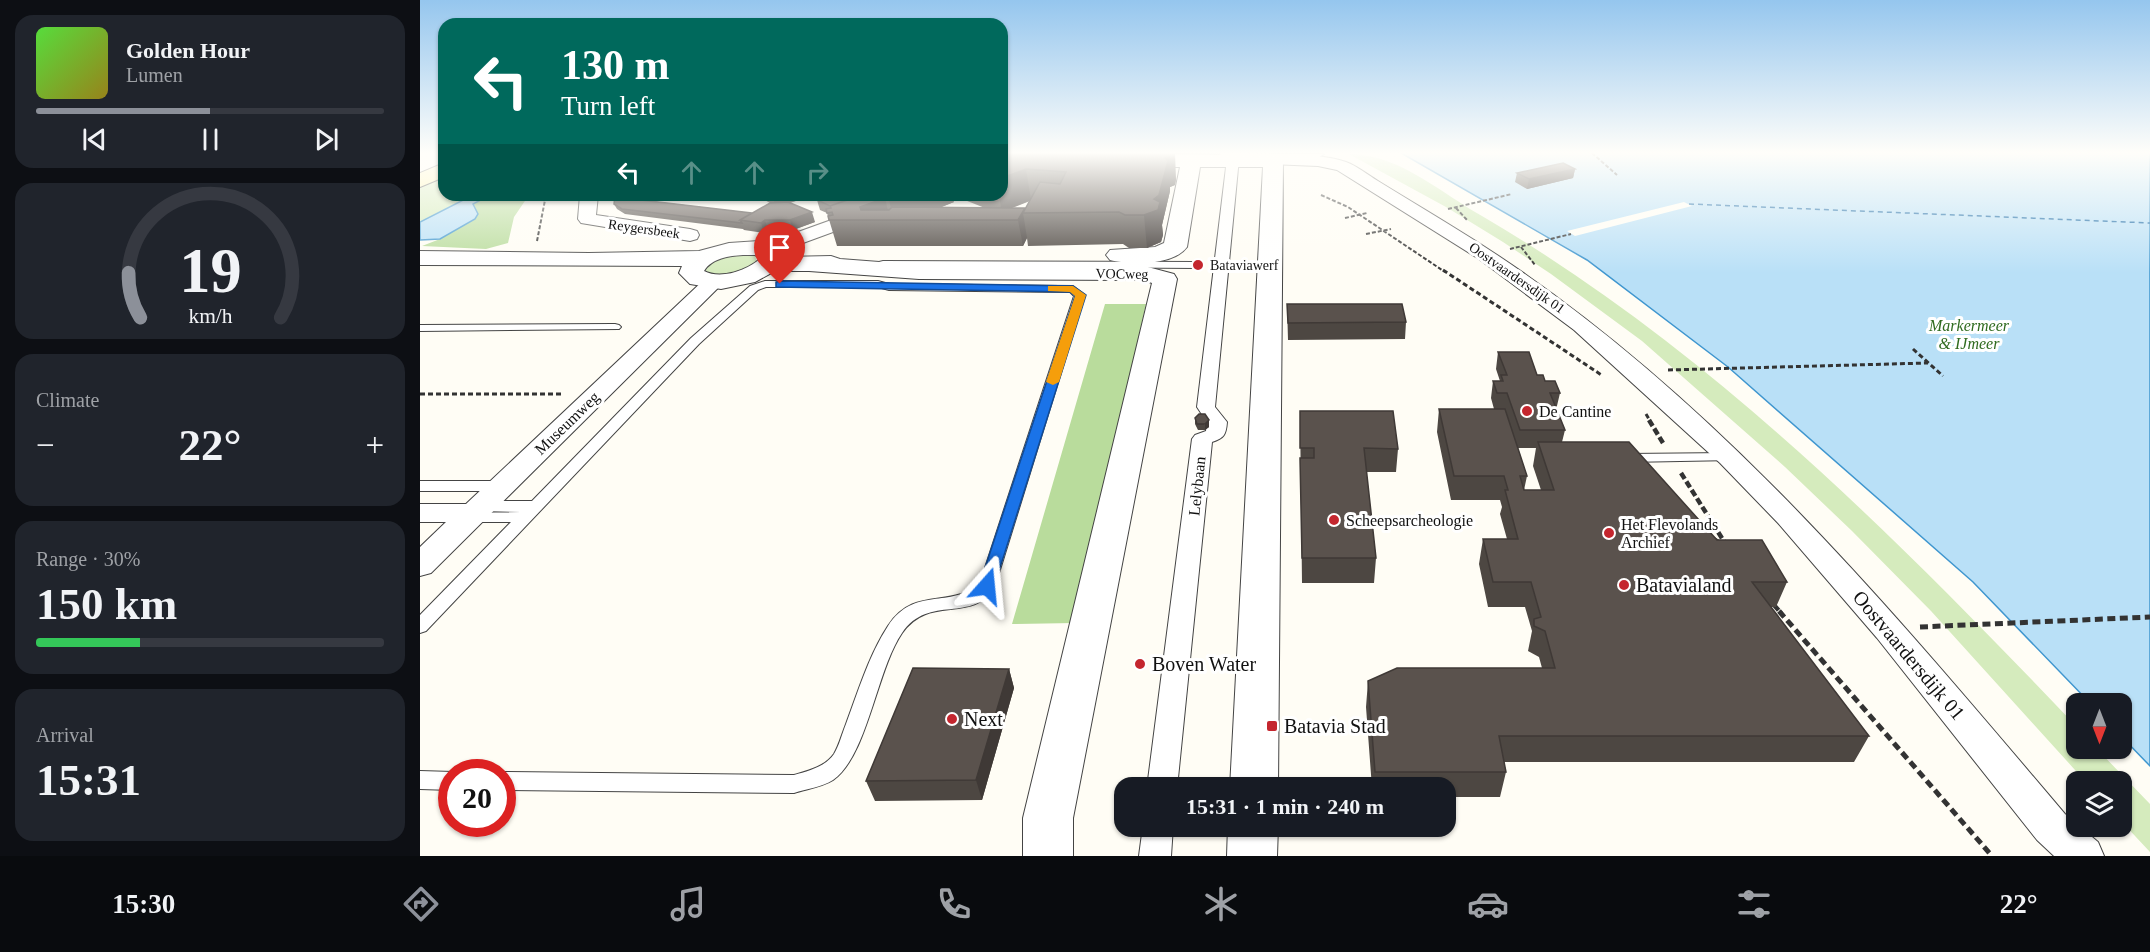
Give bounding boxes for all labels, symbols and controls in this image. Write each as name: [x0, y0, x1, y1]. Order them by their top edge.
text: Golden Hour: [126, 38, 250, 63]
icon: left: [462, 42, 540, 120]
text: 130 m: [561, 42, 670, 88]
text: Lumen: [126, 64, 183, 86]
text: Turn left: [561, 91, 655, 121]
icon: previous: [78, 123, 111, 156]
icon: pause: [194, 123, 227, 156]
icon: next: [310, 123, 343, 156]
icon: left: [612, 156, 645, 189]
icon: ahead: [675, 156, 708, 189]
icon: ahead: [738, 156, 771, 189]
icon: right: [801, 156, 834, 189]
street label: Reygersbeek: [607, 217, 681, 241]
pin: [754, 222, 805, 284]
icon: arrive: [763, 231, 796, 264]
text: 19: [179, 236, 241, 305]
street label: Oostvaardersdijk 01: [1466, 239, 1568, 317]
marker: Bataviawerf: [1191, 258, 1205, 272]
place label: Bataviawerf: [1210, 258, 1279, 273]
street label: VOCweg: [1095, 266, 1149, 282]
text: km/h: [188, 304, 232, 328]
park label: Markermeer & IJmeer: [1928, 317, 2010, 352]
street label: Museumweg: [531, 388, 603, 459]
text: Climate: [36, 389, 99, 411]
place label: De Cantine: [1539, 403, 1611, 420]
marker: De Cantine: [1520, 404, 1534, 418]
text: 22°: [179, 420, 242, 470]
text: −: [36, 427, 55, 463]
text: +: [365, 427, 384, 463]
street label: Lelybaan: [1185, 456, 1210, 517]
place label: Scheepsarcheologie: [1346, 512, 1473, 530]
marker: Scheepsarcheologie: [1327, 513, 1341, 527]
place label: Het Flevolands Archief: [1621, 516, 1718, 551]
marker: Het Flevolands Archief: [1602, 526, 1616, 540]
text: Range · 30%: [36, 548, 140, 570]
position arrow: [955, 554, 1019, 618]
place label: Batavialand: [1636, 574, 1732, 596]
marker: Batavialand: [1617, 578, 1631, 592]
text: 150 km: [36, 579, 177, 629]
street label: Oostvaardersdijk 01: [1848, 586, 1969, 725]
place label: Boven Water: [1152, 653, 1256, 675]
marker: Boven Water: [1133, 657, 1147, 671]
north arrow: [2066, 693, 2132, 759]
map controls: [2066, 693, 2132, 837]
place label: Next: [964, 708, 1003, 730]
marker: Next: [945, 712, 959, 726]
place label: Batavia Stad: [1284, 715, 1386, 737]
marker: Batavia Stad: [1265, 719, 1279, 733]
text: Arrival: [36, 724, 94, 746]
text: 15:31: [36, 755, 141, 805]
speed limit sign: 20: [438, 759, 516, 837]
button: layers: [2066, 771, 2132, 837]
text: 15:31 · 1 min · 240 m: [1186, 794, 1384, 819]
icon: directions: [400, 883, 442, 925]
icon: music: [667, 883, 709, 925]
icon: phone: [933, 883, 975, 925]
icon: climate: [1200, 883, 1242, 925]
icon: car: [1467, 883, 1509, 925]
icon: filters: [1733, 883, 1775, 925]
text: 15:30: [112, 889, 175, 919]
text: 22°: [2000, 889, 2038, 919]

